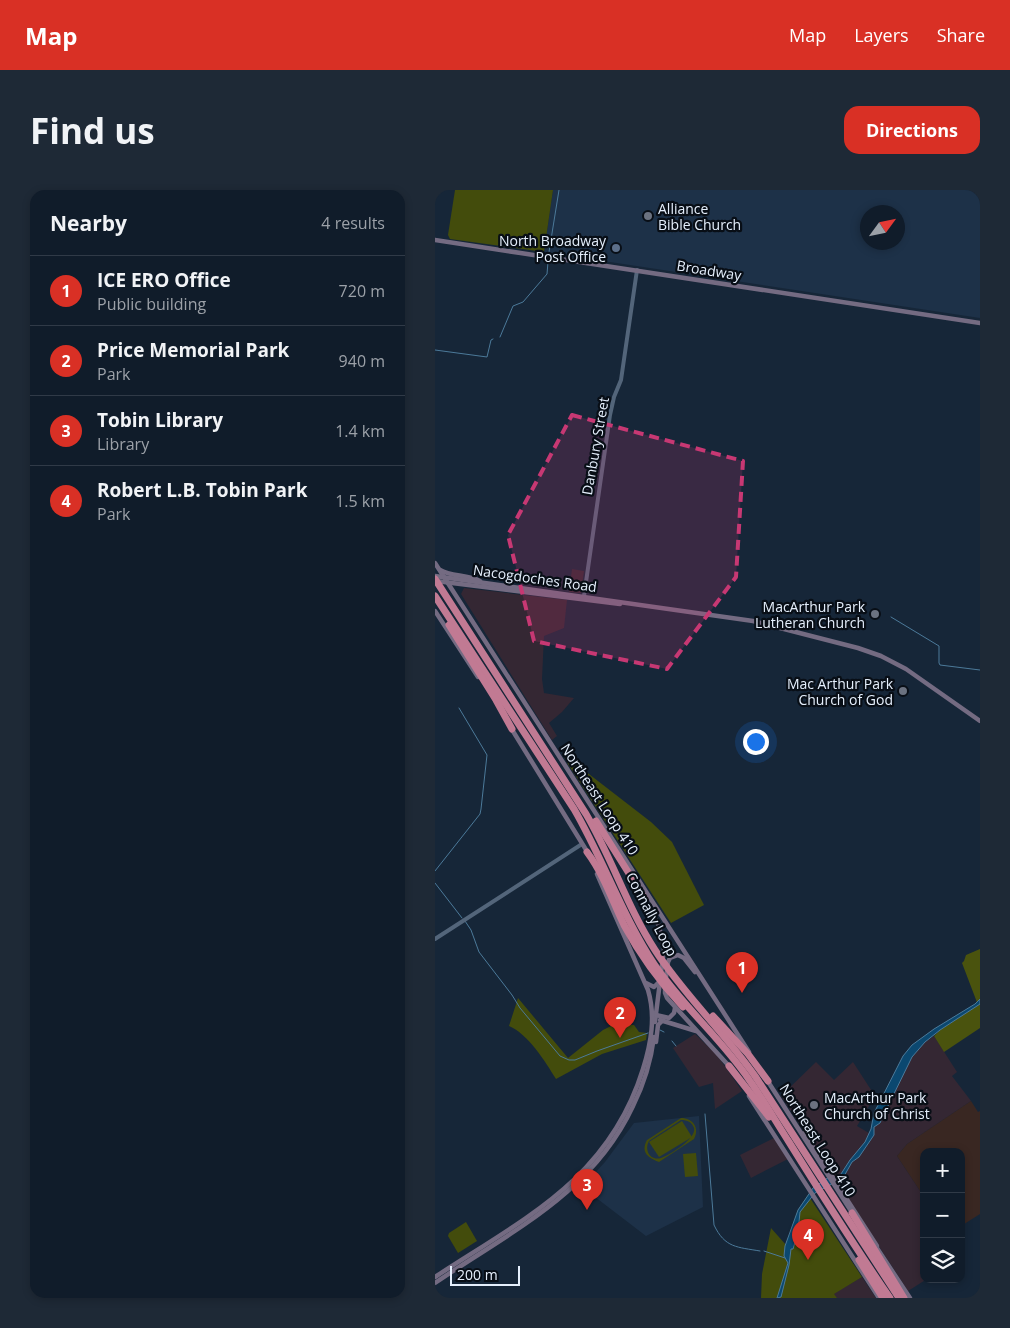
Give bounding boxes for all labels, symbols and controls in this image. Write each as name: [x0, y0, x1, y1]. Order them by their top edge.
text: Map: [25, 19, 77, 52]
text: Map: [789, 23, 826, 47]
text: Layers: [854, 23, 909, 47]
text: Share: [937, 23, 985, 47]
button: Directions: [844, 106, 980, 154]
text: Find us: [30, 107, 155, 154]
place label: Alliance Bible Church: [658, 199, 741, 234]
north arrow: [860, 205, 905, 250]
text: Nearby: [50, 209, 127, 237]
marker: Alliance Bible Church: [642, 210, 654, 222]
text: 4 results: [321, 212, 385, 234]
place label: North Broadway Post Office: [499, 231, 607, 266]
marker: North Broadway Post Office: [610, 242, 622, 254]
street label: Broadway: [675, 256, 744, 285]
text: ICE ERO Office: [97, 267, 231, 293]
text: 1: [61, 280, 71, 302]
text: 720 m: [339, 280, 385, 302]
text: Public building: [97, 293, 206, 315]
text: Price Memorial Park: [97, 337, 289, 363]
text: 2: [61, 350, 71, 372]
text: 940 m: [339, 350, 385, 372]
text: Park: [97, 363, 130, 385]
street label: Danbury Street: [577, 396, 613, 496]
text: Tobin Library: [97, 407, 223, 433]
text: 3: [61, 420, 71, 442]
text: 1.4 km: [335, 420, 385, 442]
text: Library: [97, 433, 149, 455]
text: Robert L.B. Tobin Park: [97, 477, 307, 503]
text: 4: [61, 490, 71, 512]
text: 1.5 km: [335, 490, 385, 512]
text: Park: [97, 503, 130, 525]
street label: Nacogdoches Road: [472, 560, 598, 596]
place label: MacArthur Park Lutheran Church: [755, 597, 866, 632]
marker: MacArthur Park Lutheran Church: [869, 608, 881, 620]
place label: Mac Arthur Park Church of God: [787, 674, 894, 709]
marker: Mac Arthur Park Church of God: [897, 685, 909, 697]
your location: [743, 729, 769, 755]
street label: Northeast Loop 410: [557, 739, 643, 859]
street label: Connally Loop: [622, 869, 682, 959]
pin: 1: [726, 952, 758, 993]
pin: 2: [604, 997, 636, 1038]
street label: Northeast Loop 410: [776, 1080, 860, 1200]
place label: MacArthur Park Church of Christ: [824, 1088, 930, 1123]
marker: MacArthur Park Church of Christ: [808, 1099, 820, 1111]
map controls: [920, 1148, 965, 1283]
button: +: [920, 1148, 965, 1193]
pin: 3: [571, 1169, 603, 1210]
button: −: [920, 1193, 965, 1238]
pin: 4: [792, 1219, 824, 1260]
button: layers: [920, 1238, 965, 1283]
scale bar: [450, 1263, 520, 1286]
text: 200 m: [457, 1265, 498, 1284]

